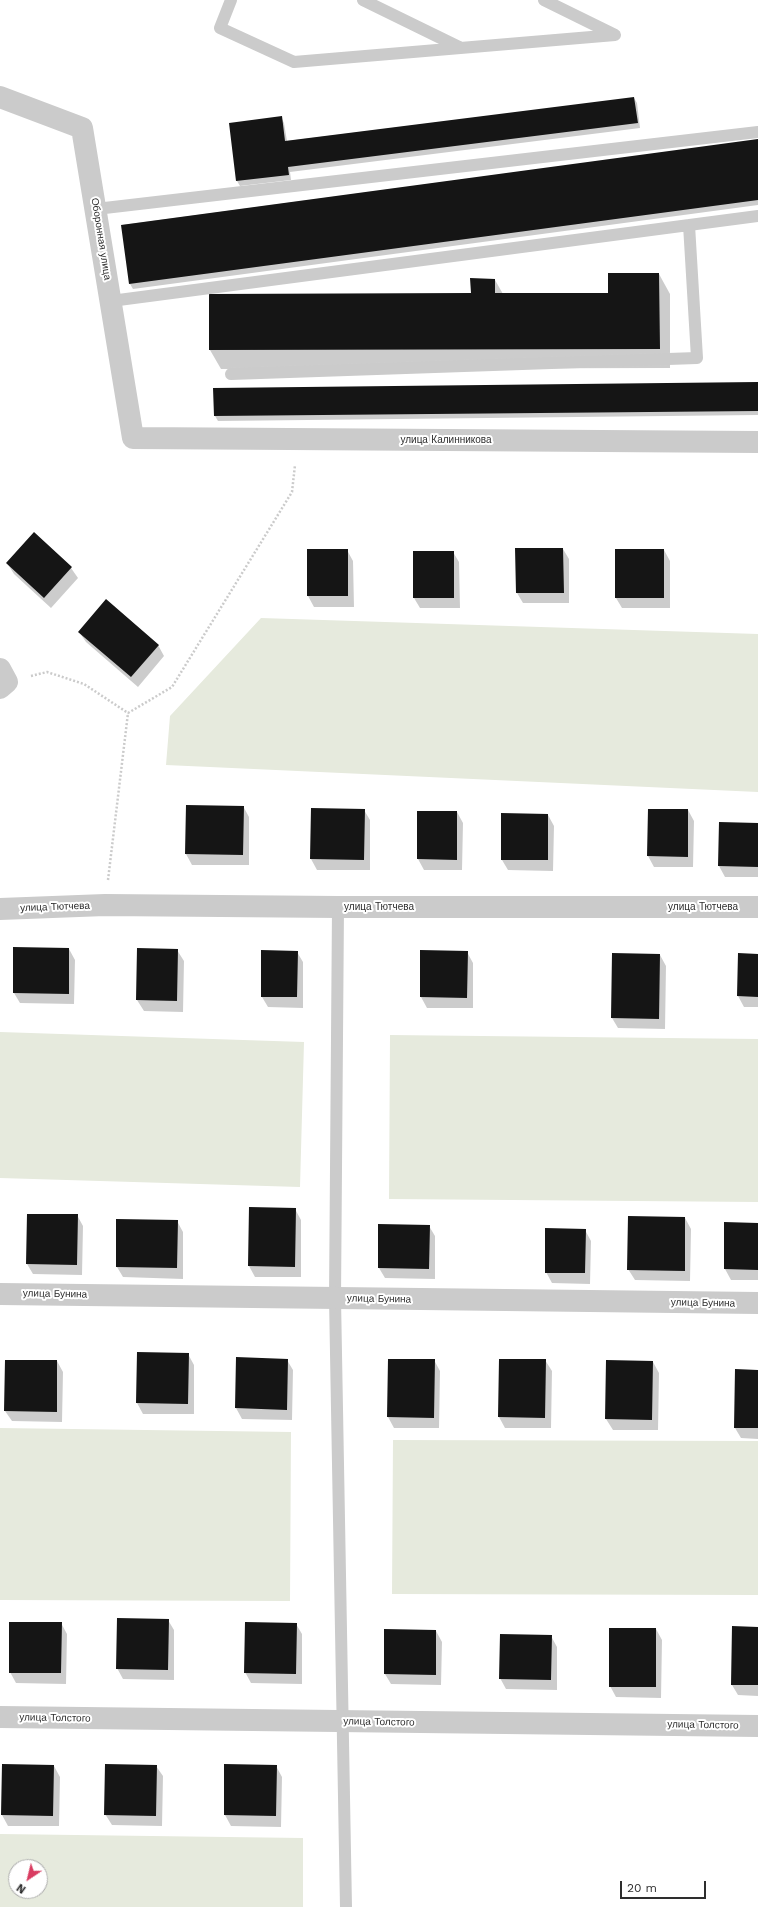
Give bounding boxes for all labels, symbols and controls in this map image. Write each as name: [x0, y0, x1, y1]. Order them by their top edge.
street label: Оборонная улица: [89, 197, 113, 281]
street label: улица Калинникова: [400, 434, 492, 446]
street label: улица Тютчева: [20, 900, 90, 914]
street label: улица Тютчева: [344, 901, 414, 913]
street label: улица Тютчева: [668, 901, 738, 913]
street label: улица Бунина: [23, 1287, 87, 1301]
street label: улица Бунина: [347, 1292, 411, 1306]
street label: улица Бунина: [671, 1296, 735, 1310]
street label: улица Толстого: [19, 1711, 91, 1725]
street label: улица Толстого: [343, 1715, 415, 1729]
street label: улица Толстого: [667, 1718, 739, 1732]
north arrow: [8, 1859, 48, 1899]
scale bar: [622, 1873, 708, 1899]
text: N: [14, 1881, 28, 1896]
text: 20 m: [627, 1881, 657, 1895]

